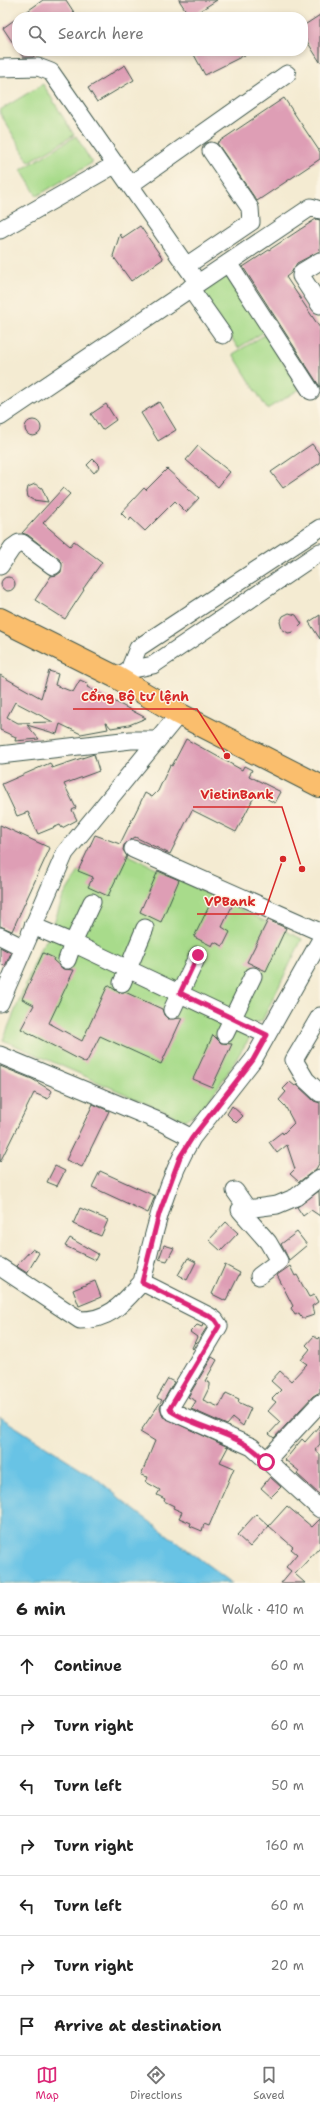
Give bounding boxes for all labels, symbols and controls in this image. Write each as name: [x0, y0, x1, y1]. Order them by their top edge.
search box: [12, 12, 308, 56]
icon: search: [26, 23, 48, 45]
text: Search here: [58, 24, 144, 44]
callout: Cổng Bộ tư lệnh: [73, 684, 197, 709]
text: Cổng Bộ tư lệnh: [81, 688, 189, 705]
callout: VietinBank: [193, 782, 282, 807]
text: VietinBank: [200, 786, 274, 803]
callout: VPBank: [197, 889, 264, 914]
text: VPBank: [204, 893, 256, 910]
route end: [189, 946, 207, 964]
route start: [257, 1453, 275, 1471]
text: 6 min: [16, 1598, 66, 1620]
text: Walk · 410 m: [222, 1601, 304, 1618]
icon: ahead: [16, 1655, 38, 1677]
text: Continue: [54, 1656, 122, 1676]
text: 60 m: [271, 1657, 304, 1674]
icon: right: [16, 1715, 38, 1737]
text: Turn right: [54, 1716, 134, 1736]
text: 60 m: [271, 1717, 304, 1734]
icon: left: [16, 1775, 38, 1797]
text: Turn left: [54, 1776, 122, 1796]
text: 50 m: [271, 1777, 304, 1794]
icon: right: [16, 1835, 38, 1857]
text: Turn right: [54, 1836, 134, 1856]
text: 160 m: [266, 1837, 304, 1854]
icon: left: [16, 1895, 38, 1917]
text: Turn left: [54, 1896, 122, 1916]
text: 60 m: [271, 1897, 304, 1914]
icon: right: [16, 1955, 38, 1977]
text: Turn right: [54, 1956, 134, 1976]
text: 20 m: [271, 1957, 304, 1974]
icon: arrive: [16, 2015, 38, 2037]
text: Arrive at destination: [54, 2016, 222, 2036]
tab: Map: [35, 2064, 59, 2103]
tab: Directions: [130, 2064, 182, 2103]
tab: Saved: [253, 2064, 285, 2103]

